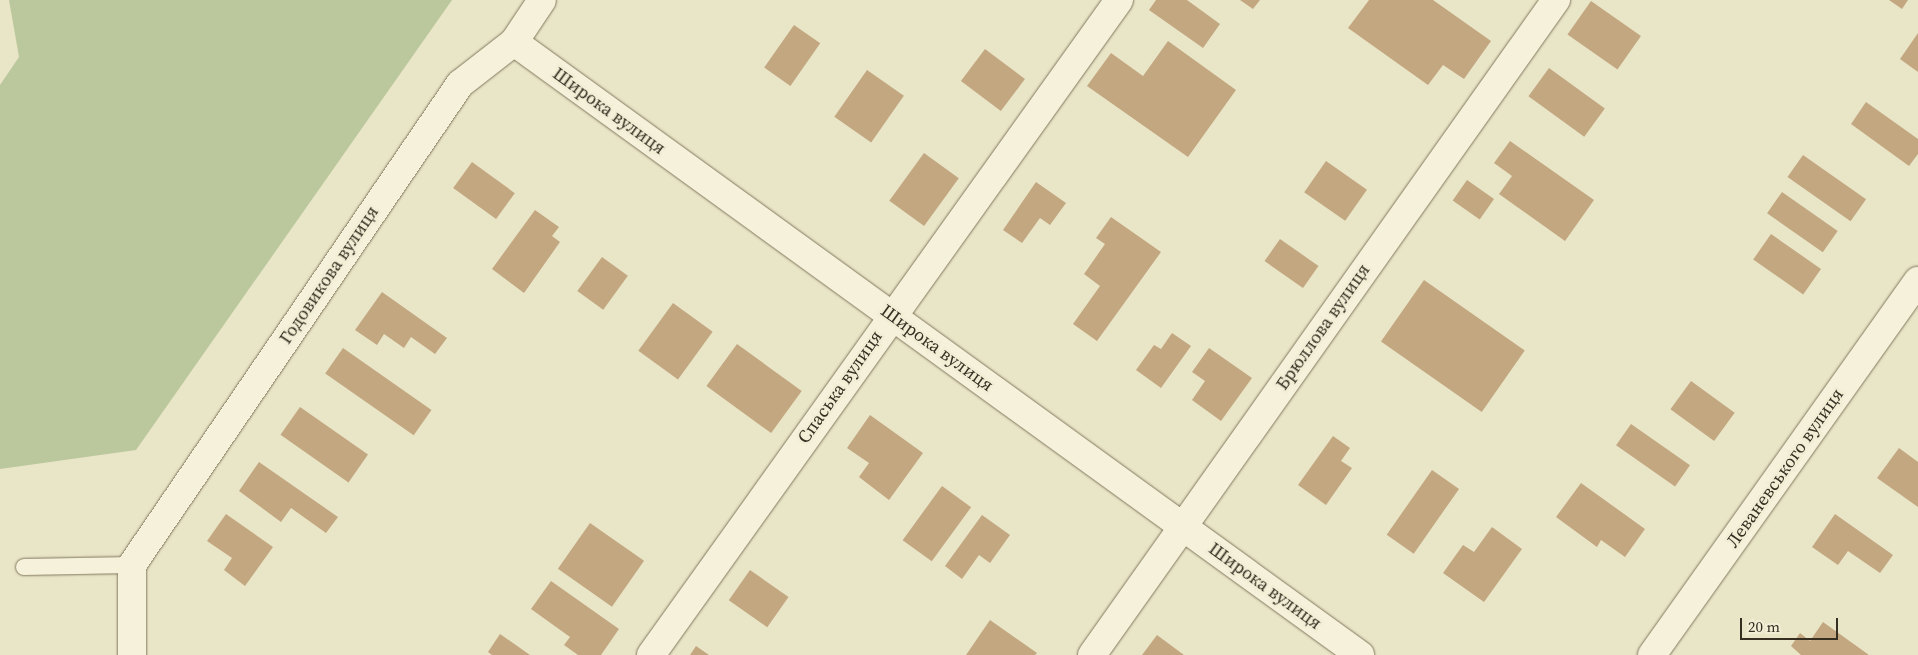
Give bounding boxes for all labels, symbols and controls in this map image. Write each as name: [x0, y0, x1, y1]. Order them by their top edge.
street label: Широка вулиця: [548, 63, 670, 159]
street label: Годовикова вулиця: [275, 202, 383, 348]
street label: Брюллова вулиця: [1271, 260, 1375, 394]
street label: Широка вулиця: [876, 300, 998, 396]
street label: Спаська вулиця: [793, 326, 887, 448]
street label: Леваневського вулиця: [1722, 384, 1848, 552]
street label: Широка вулиця: [1204, 538, 1326, 634]
scale bar: [1743, 608, 1840, 640]
text: 20 m: [1748, 616, 1780, 637]

